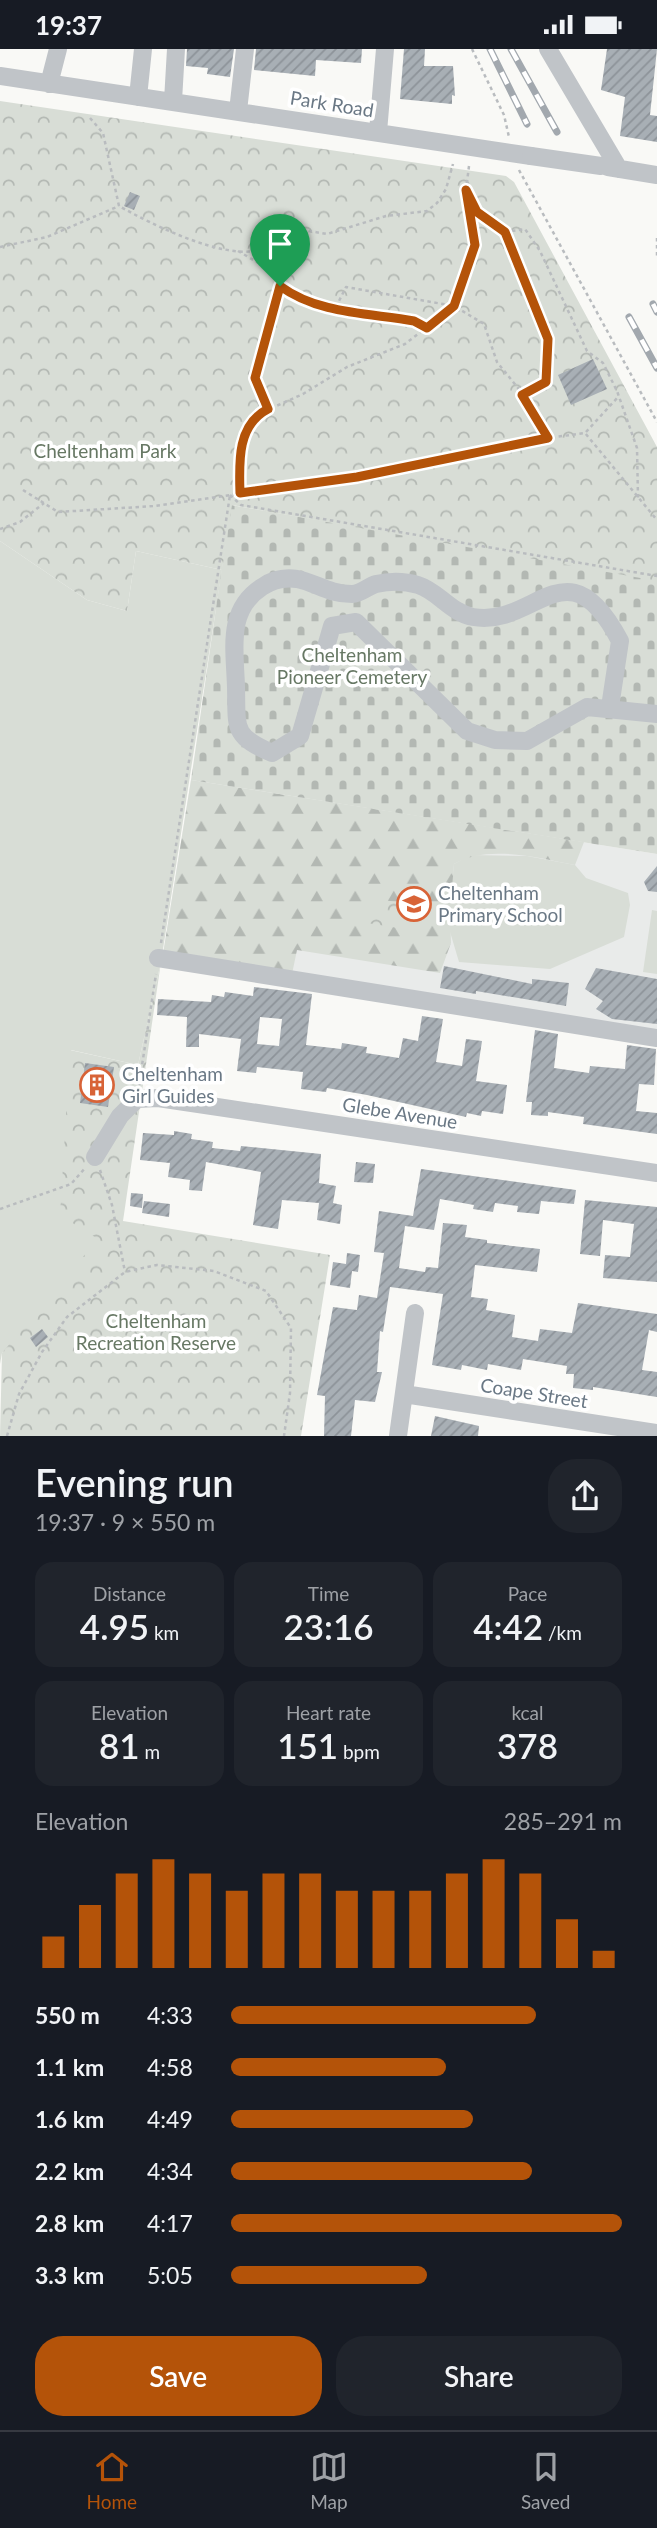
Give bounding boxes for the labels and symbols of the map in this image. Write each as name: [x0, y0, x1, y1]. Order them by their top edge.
street label: Park Road: [289, 86, 375, 121]
pin: [250, 214, 310, 286]
park label: Cheltenham Park: [34, 439, 177, 462]
park label: Cheltenham Pioneer Cemetery: [277, 643, 427, 688]
place label: Cheltenham Primary School: [438, 881, 563, 926]
school or university icon: Cheltenham Primary School: [395, 885, 433, 923]
place label: Cheltenham Girl Guides: [122, 1062, 223, 1107]
building icon: Cheltenham Girl Guides: [78, 1066, 116, 1104]
street label: Glebe Avenue: [341, 1092, 459, 1133]
park label: Cheltenham Recreation Reserve: [76, 1309, 236, 1354]
street label: Coape Street: [479, 1373, 590, 1412]

